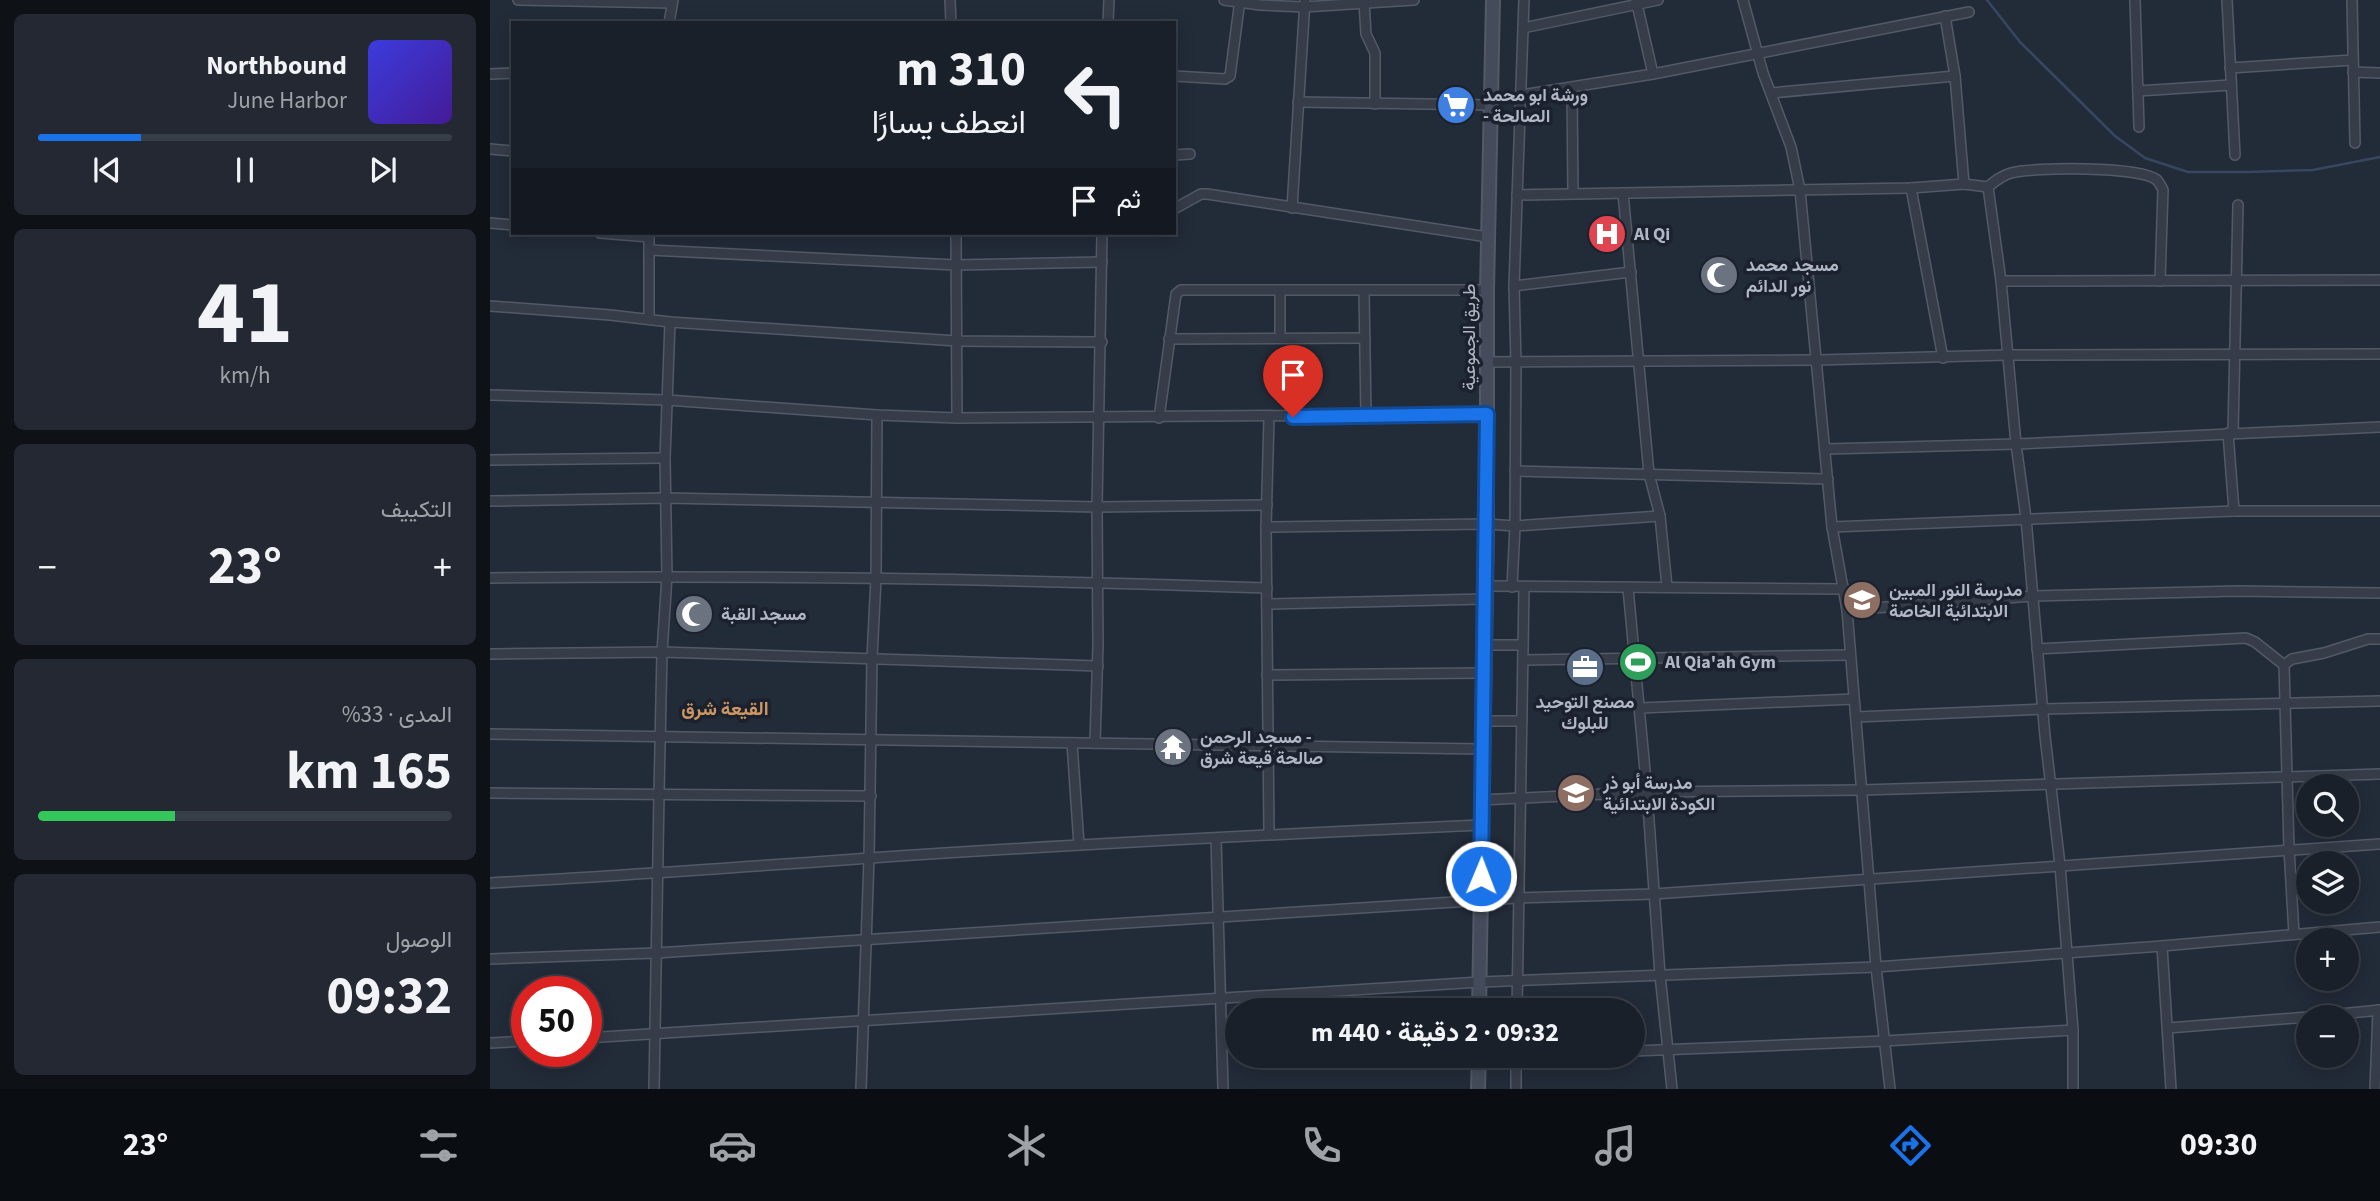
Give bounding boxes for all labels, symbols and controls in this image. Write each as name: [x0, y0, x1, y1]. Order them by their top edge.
text: 310 m: [897, 35, 1026, 105]
text: Northbound: [206, 47, 347, 84]
icon: left: [1050, 49, 1141, 140]
place label: ورشة ابو محمد - الصالحة: [1483, 83, 1588, 129]
text: June Harbor: [227, 84, 347, 117]
supermarket icon: ورشة ابو محمد - الصالحة: [1435, 84, 1477, 126]
text: انعطف يسارًا: [872, 100, 1026, 146]
icon: previous: [88, 151, 126, 189]
icon: pause: [226, 151, 264, 189]
icon: next: [364, 151, 402, 189]
text: ثم: [1117, 181, 1141, 218]
icon: arrive: [1065, 182, 1103, 220]
hospital icon: Al Qi: [1586, 213, 1628, 255]
place label: Al Qi: [1633, 222, 1670, 247]
text: 41: [197, 249, 293, 378]
place label: مسجد محمد نور الدائم: [1746, 253, 1839, 299]
mosque icon: مسجد محمد نور الدائم: [1698, 254, 1740, 296]
street label: طريق الجموعية: [1457, 284, 1482, 390]
pin: [1263, 345, 1323, 417]
icon: arrive: [1274, 356, 1312, 394]
text: km/h: [220, 359, 271, 392]
text: التكييف: [381, 493, 452, 526]
text: 23°: [208, 530, 282, 604]
text: −: [38, 541, 57, 595]
text: +: [433, 541, 452, 595]
place label: مدرسة النور المبين الابتدائية الخاصة: [1889, 578, 2023, 624]
school or university icon: مدرسة النور المبين الابتدائية الخاصة: [1841, 579, 1883, 621]
mosque icon: مسجد القبة: [673, 593, 715, 635]
place label: مسجد القبة: [721, 602, 807, 627]
sports icon: Al Qia'ah Gym: [1617, 641, 1659, 683]
office icon: مصنع التوحيد للبلوك: [1564, 646, 1606, 688]
place label: Al Qia'ah Gym: [1664, 650, 1776, 675]
place label: مصنع التوحيد للبلوك: [1535, 690, 1635, 736]
district label: القيعة شرق: [681, 696, 769, 723]
text: المدى · 33%: [342, 698, 452, 731]
place label: مسجد الرحمن - صالحة قيعة شرق: [1200, 725, 1323, 771]
temple icon: مسجد الرحمن - صالحة قيعة شرق: [1152, 726, 1194, 768]
text: 165 km: [286, 735, 452, 809]
place label: مدرسة أبو ذر الكودة الابتدائية: [1602, 771, 1715, 817]
school or university icon: مدرسة أبو ذر الكودة الابتدائية: [1555, 772, 1597, 814]
map controls: [2296, 774, 2359, 1068]
button: search: [2296, 774, 2359, 837]
position arrow: [1444, 839, 1518, 913]
button: layers: [2296, 851, 2359, 914]
text: الوصول: [386, 923, 452, 956]
button: +: [2296, 928, 2359, 991]
text: 09:32: [327, 960, 452, 1034]
speed limit sign: 50: [511, 976, 602, 1067]
button: −: [2296, 1005, 2359, 1068]
text: 09:32 · 2 دقيقة · 440 m: [1311, 1014, 1559, 1051]
icon: filters: [414, 1121, 463, 1170]
icon: car: [708, 1121, 757, 1170]
icon: climate: [1002, 1121, 1051, 1170]
icon: phone: [1297, 1121, 1346, 1170]
icon: music: [1591, 1121, 1640, 1170]
icon: directions: [1886, 1121, 1935, 1170]
text: 23°: [123, 1122, 168, 1168]
text: 09:30: [2180, 1122, 2257, 1168]

